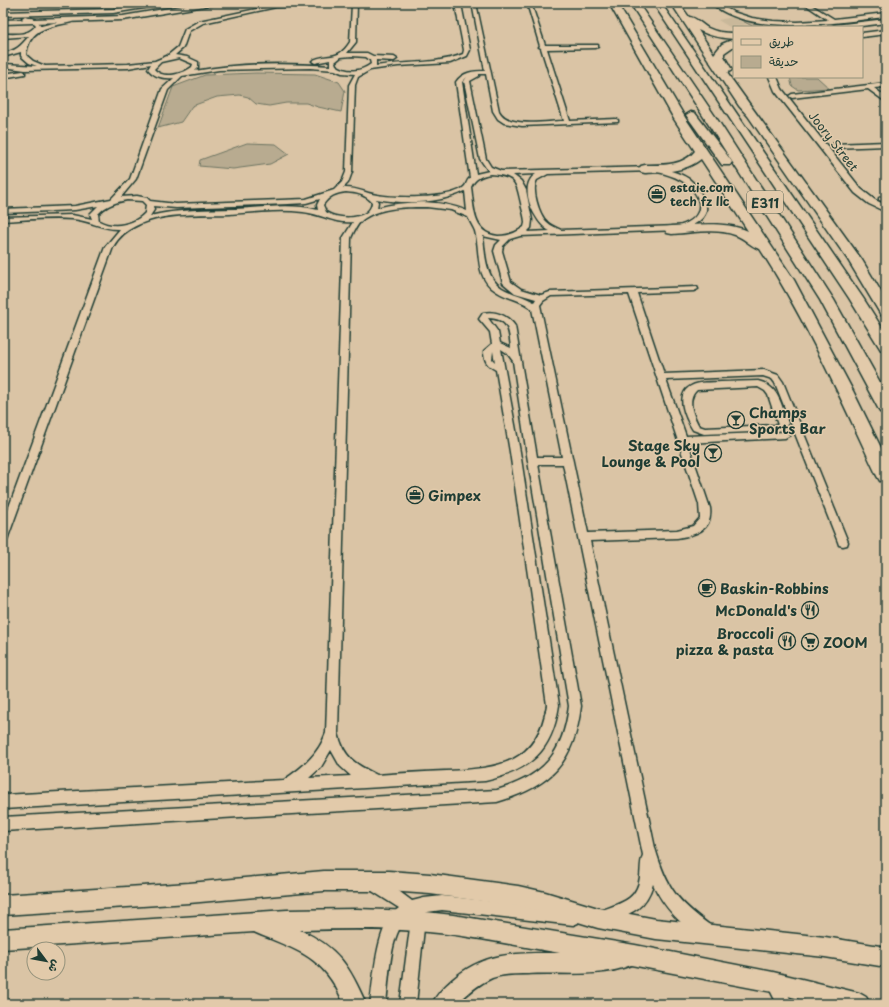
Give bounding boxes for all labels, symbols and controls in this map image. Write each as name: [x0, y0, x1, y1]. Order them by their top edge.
legend: [733, 26, 863, 78]
text: طريق: [769, 32, 794, 50]
text: حديقة: [769, 52, 798, 70]
street label: Joory Street: [805, 107, 863, 175]
place label: estaie.com tech fz llc: [670, 178, 734, 210]
office icon: estaie.com tech fz llc: [647, 184, 667, 204]
road number: E311: [747, 191, 783, 213]
place label: Champs Sports Bar: [749, 402, 827, 439]
bar icon: Champs Sports Bar: [726, 410, 746, 430]
place label: Stage Sky Lounge & Pool: [602, 435, 700, 472]
bar icon: Stage Sky Lounge & Pool: [703, 443, 723, 463]
office icon: Gimpex: [405, 485, 425, 505]
place label: Gimpex: [428, 485, 481, 506]
cafe icon: Baskin-Robbins: [697, 578, 717, 598]
place label: Baskin-Robbins: [720, 578, 829, 599]
place label: McDonald's: [715, 600, 797, 621]
restaurant icon: McDonald's: [800, 600, 820, 620]
place label: Broccoli pizza & pasta: [676, 623, 775, 660]
restaurant icon: Broccoli pizza & pasta: [777, 631, 797, 651]
supermarket icon: ZOOM: [800, 632, 820, 652]
place label: ZOOM: [823, 632, 868, 653]
north arrow: [26, 941, 66, 981]
text: ش: [44, 957, 65, 976]

